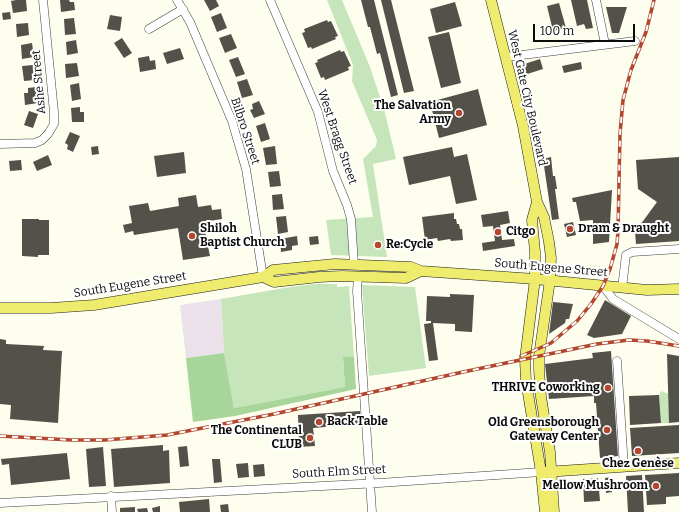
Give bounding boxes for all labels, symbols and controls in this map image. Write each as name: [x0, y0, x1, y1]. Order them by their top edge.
scale bar: [535, 16, 637, 42]
text: 100 m: [540, 24, 574, 38]
street label: West Gate City Boulevard: [504, 29, 550, 167]
street label: Ashe Street: [29, 49, 49, 115]
street label: West Bragg Street: [314, 88, 360, 186]
street label: Bilbro Street: [227, 96, 263, 166]
place label: The Salvation Army: [374, 99, 451, 127]
marker: The Salvation Army: [454, 108, 464, 118]
place label: Shiloh Baptist Church: [200, 222, 285, 250]
place label: Dram & Draught: [578, 222, 669, 236]
marker: Dram & Draught: [565, 224, 575, 234]
place label: Citgo: [506, 225, 535, 239]
marker: Citgo: [493, 227, 503, 237]
marker: Shiloh Baptist Church: [187, 231, 197, 241]
place label: Re:Cycle: [386, 238, 433, 252]
marker: Re:Cycle: [373, 240, 383, 250]
street label: South Eugene Street: [494, 256, 608, 280]
street label: South Eugene Street: [73, 269, 187, 301]
place label: THRIVE Coworking: [492, 381, 600, 395]
marker: THRIVE Coworking: [603, 383, 613, 393]
place label: Back Table: [327, 415, 388, 429]
place label: Old Greensborough Gateway Center: [488, 416, 599, 444]
marker: Back Table: [314, 417, 324, 427]
place label: The Continental CLUB: [211, 424, 302, 452]
marker: Old Greensborough Gateway Center: [602, 425, 612, 435]
marker: The Continental CLUB: [305, 433, 315, 443]
marker: Chez Genèse: [633, 446, 643, 456]
place label: Chez Genèse: [602, 457, 674, 471]
street label: South Elm Street: [292, 462, 386, 482]
place label: Mellow Mushroom: [542, 479, 648, 493]
marker: Mellow Mushroom: [651, 481, 661, 491]

